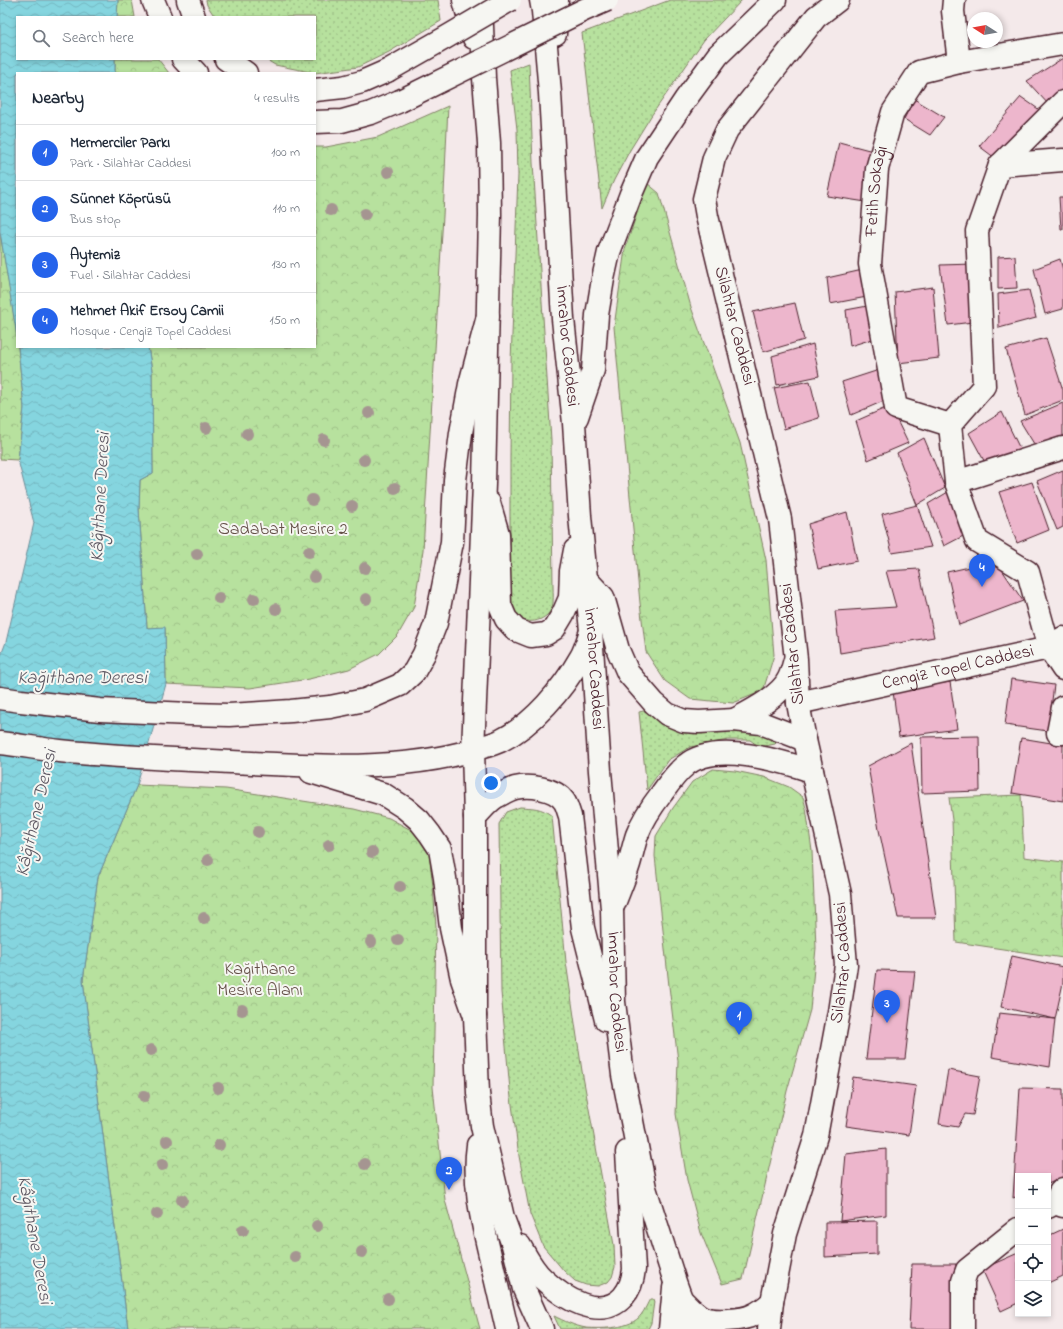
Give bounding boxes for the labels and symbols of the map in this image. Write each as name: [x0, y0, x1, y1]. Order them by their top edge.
north arrow: [967, 12, 1003, 48]
street label: Fetih Sokağı: [859, 143, 896, 239]
street label: Silahtar Caddesi: [707, 264, 761, 388]
street label: İmrahor Caddesi: [548, 284, 585, 408]
water label: Kâğıthane Deresi: [84, 430, 119, 563]
park label: Sadabat Mesire 2: [218, 517, 348, 543]
pin: 4: [969, 554, 995, 587]
street label: Silahtar Caddesi: [774, 582, 812, 706]
street label: İmrahor Caddesi: [576, 607, 610, 730]
street label: Cengiz Topel Caddesi: [880, 639, 1037, 697]
water label: Kağıthane Deresi: [17, 665, 148, 693]
water label: Kâğıthane Deresi: [9, 745, 66, 879]
your location: [481, 773, 501, 793]
street label: Silahtar Caddesi: [824, 901, 859, 1026]
street label: İmrahor Caddesi: [599, 931, 633, 1054]
park label: Kağıthane Mesire Alanı: [217, 957, 303, 1004]
pin: 3: [874, 990, 900, 1023]
pin: 1: [726, 1002, 752, 1035]
pin: 2: [436, 1157, 462, 1190]
water label: Kâğıthane Deresi: [8, 1174, 59, 1308]

